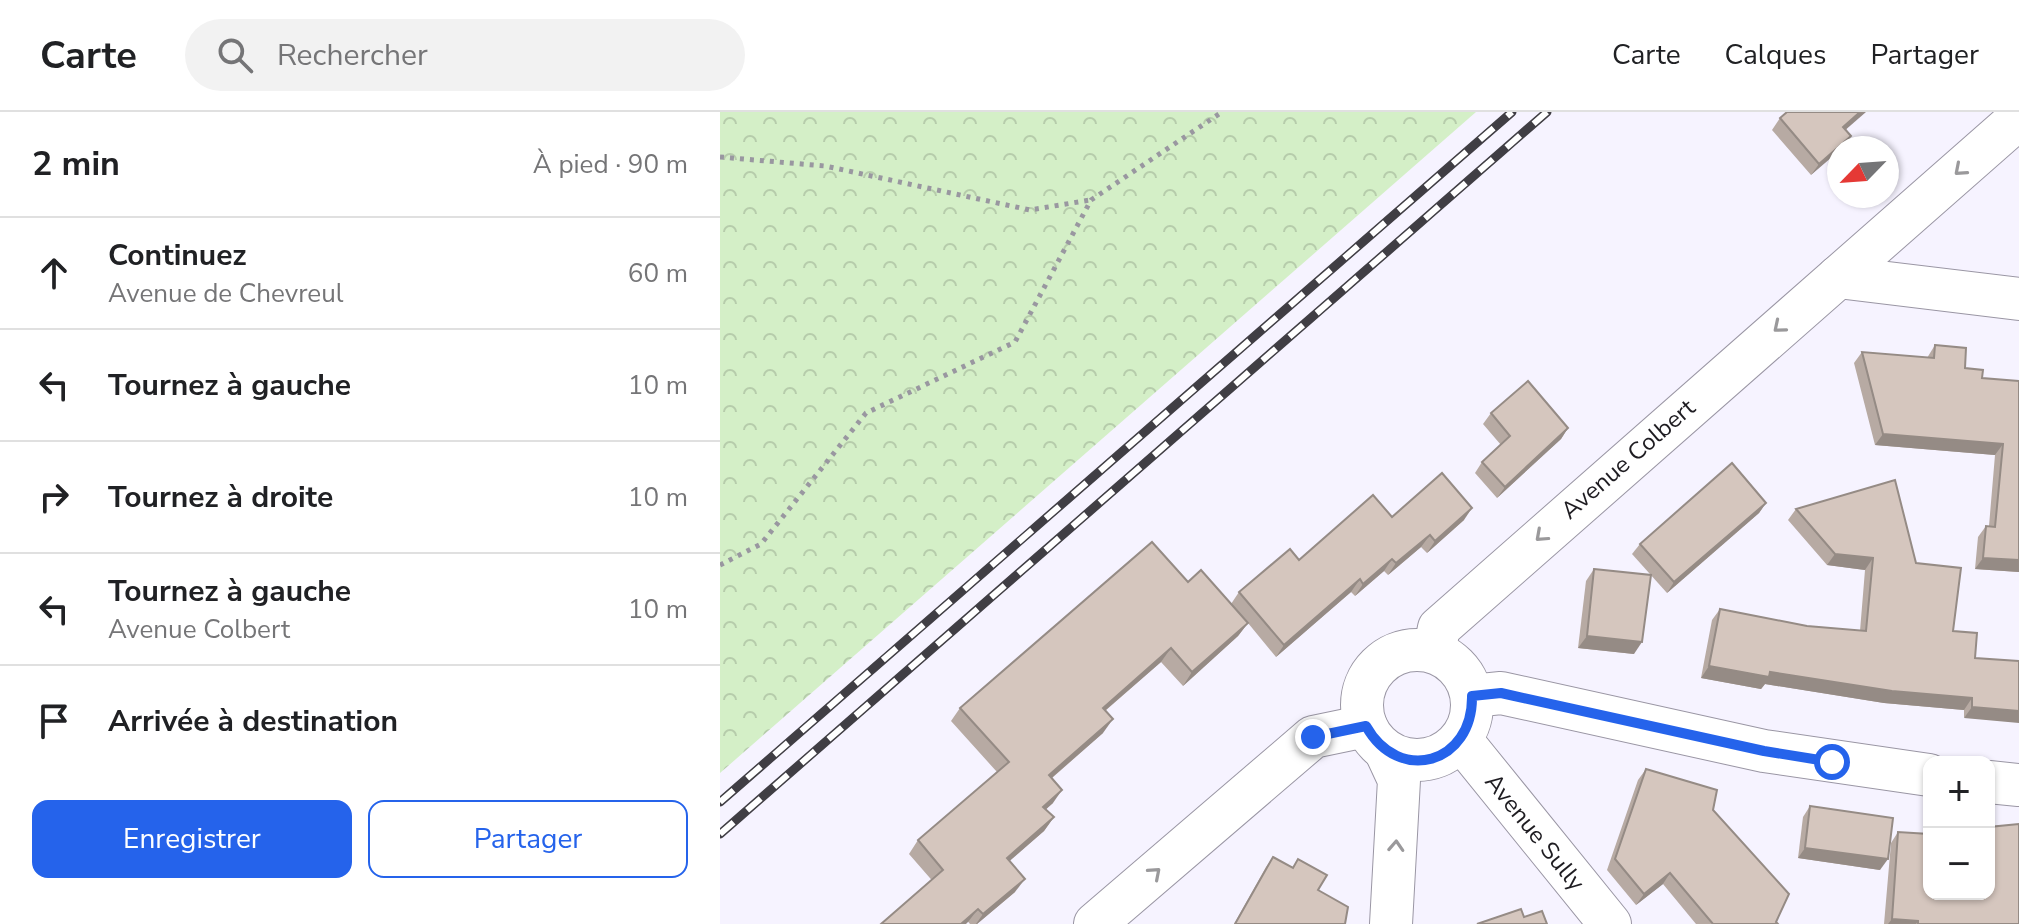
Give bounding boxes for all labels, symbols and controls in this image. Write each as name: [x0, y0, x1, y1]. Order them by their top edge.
search box: [185, 19, 745, 91]
text: Carte: [40, 30, 137, 81]
icon: search: [213, 33, 257, 77]
text: Rechercher: [277, 35, 428, 76]
text: Carte: [1612, 36, 1681, 74]
text: Calques: [1725, 36, 1826, 74]
text: Partager: [1870, 36, 1979, 74]
north arrow: [1827, 136, 1899, 208]
text: 2 min: [32, 141, 120, 187]
text: À pied · 90 m: [533, 147, 688, 182]
one-way arrow: [1955, 160, 1970, 175]
text: Continuez: [108, 235, 247, 276]
icon: ahead: [32, 251, 76, 295]
text: 60 m: [628, 256, 688, 291]
text: Avenue de Chevreul: [108, 276, 343, 311]
one-way arrow: [1773, 317, 1788, 332]
icon: left: [32, 363, 76, 407]
text: Tournez à gauche: [108, 365, 351, 406]
text: 10 m: [628, 368, 688, 403]
street label: Avenue Colbert: [1554, 391, 1702, 526]
icon: right: [32, 475, 76, 519]
text: Tournez à droite: [108, 477, 333, 518]
text: 10 m: [628, 480, 688, 515]
one-way arrow: [1536, 526, 1551, 541]
text: Tournez à gauche: [108, 571, 351, 612]
icon: left: [32, 587, 76, 631]
text: 10 m: [628, 592, 688, 627]
text: Avenue Colbert: [108, 612, 290, 647]
icon: arrive: [32, 699, 76, 743]
text: Arrivée à destination: [108, 701, 398, 742]
route end: [1295, 719, 1331, 755]
route start: [1814, 744, 1850, 780]
map controls: [1923, 756, 1995, 900]
button: +: [1923, 756, 1995, 828]
street label: Avenue Sully: [1478, 767, 1593, 898]
button: Enregistrer: [32, 800, 352, 878]
button: Partager: [368, 800, 688, 878]
button: −: [1923, 828, 1995, 900]
one-way arrow: [1387, 839, 1404, 852]
one-way arrow: [1145, 868, 1160, 883]

